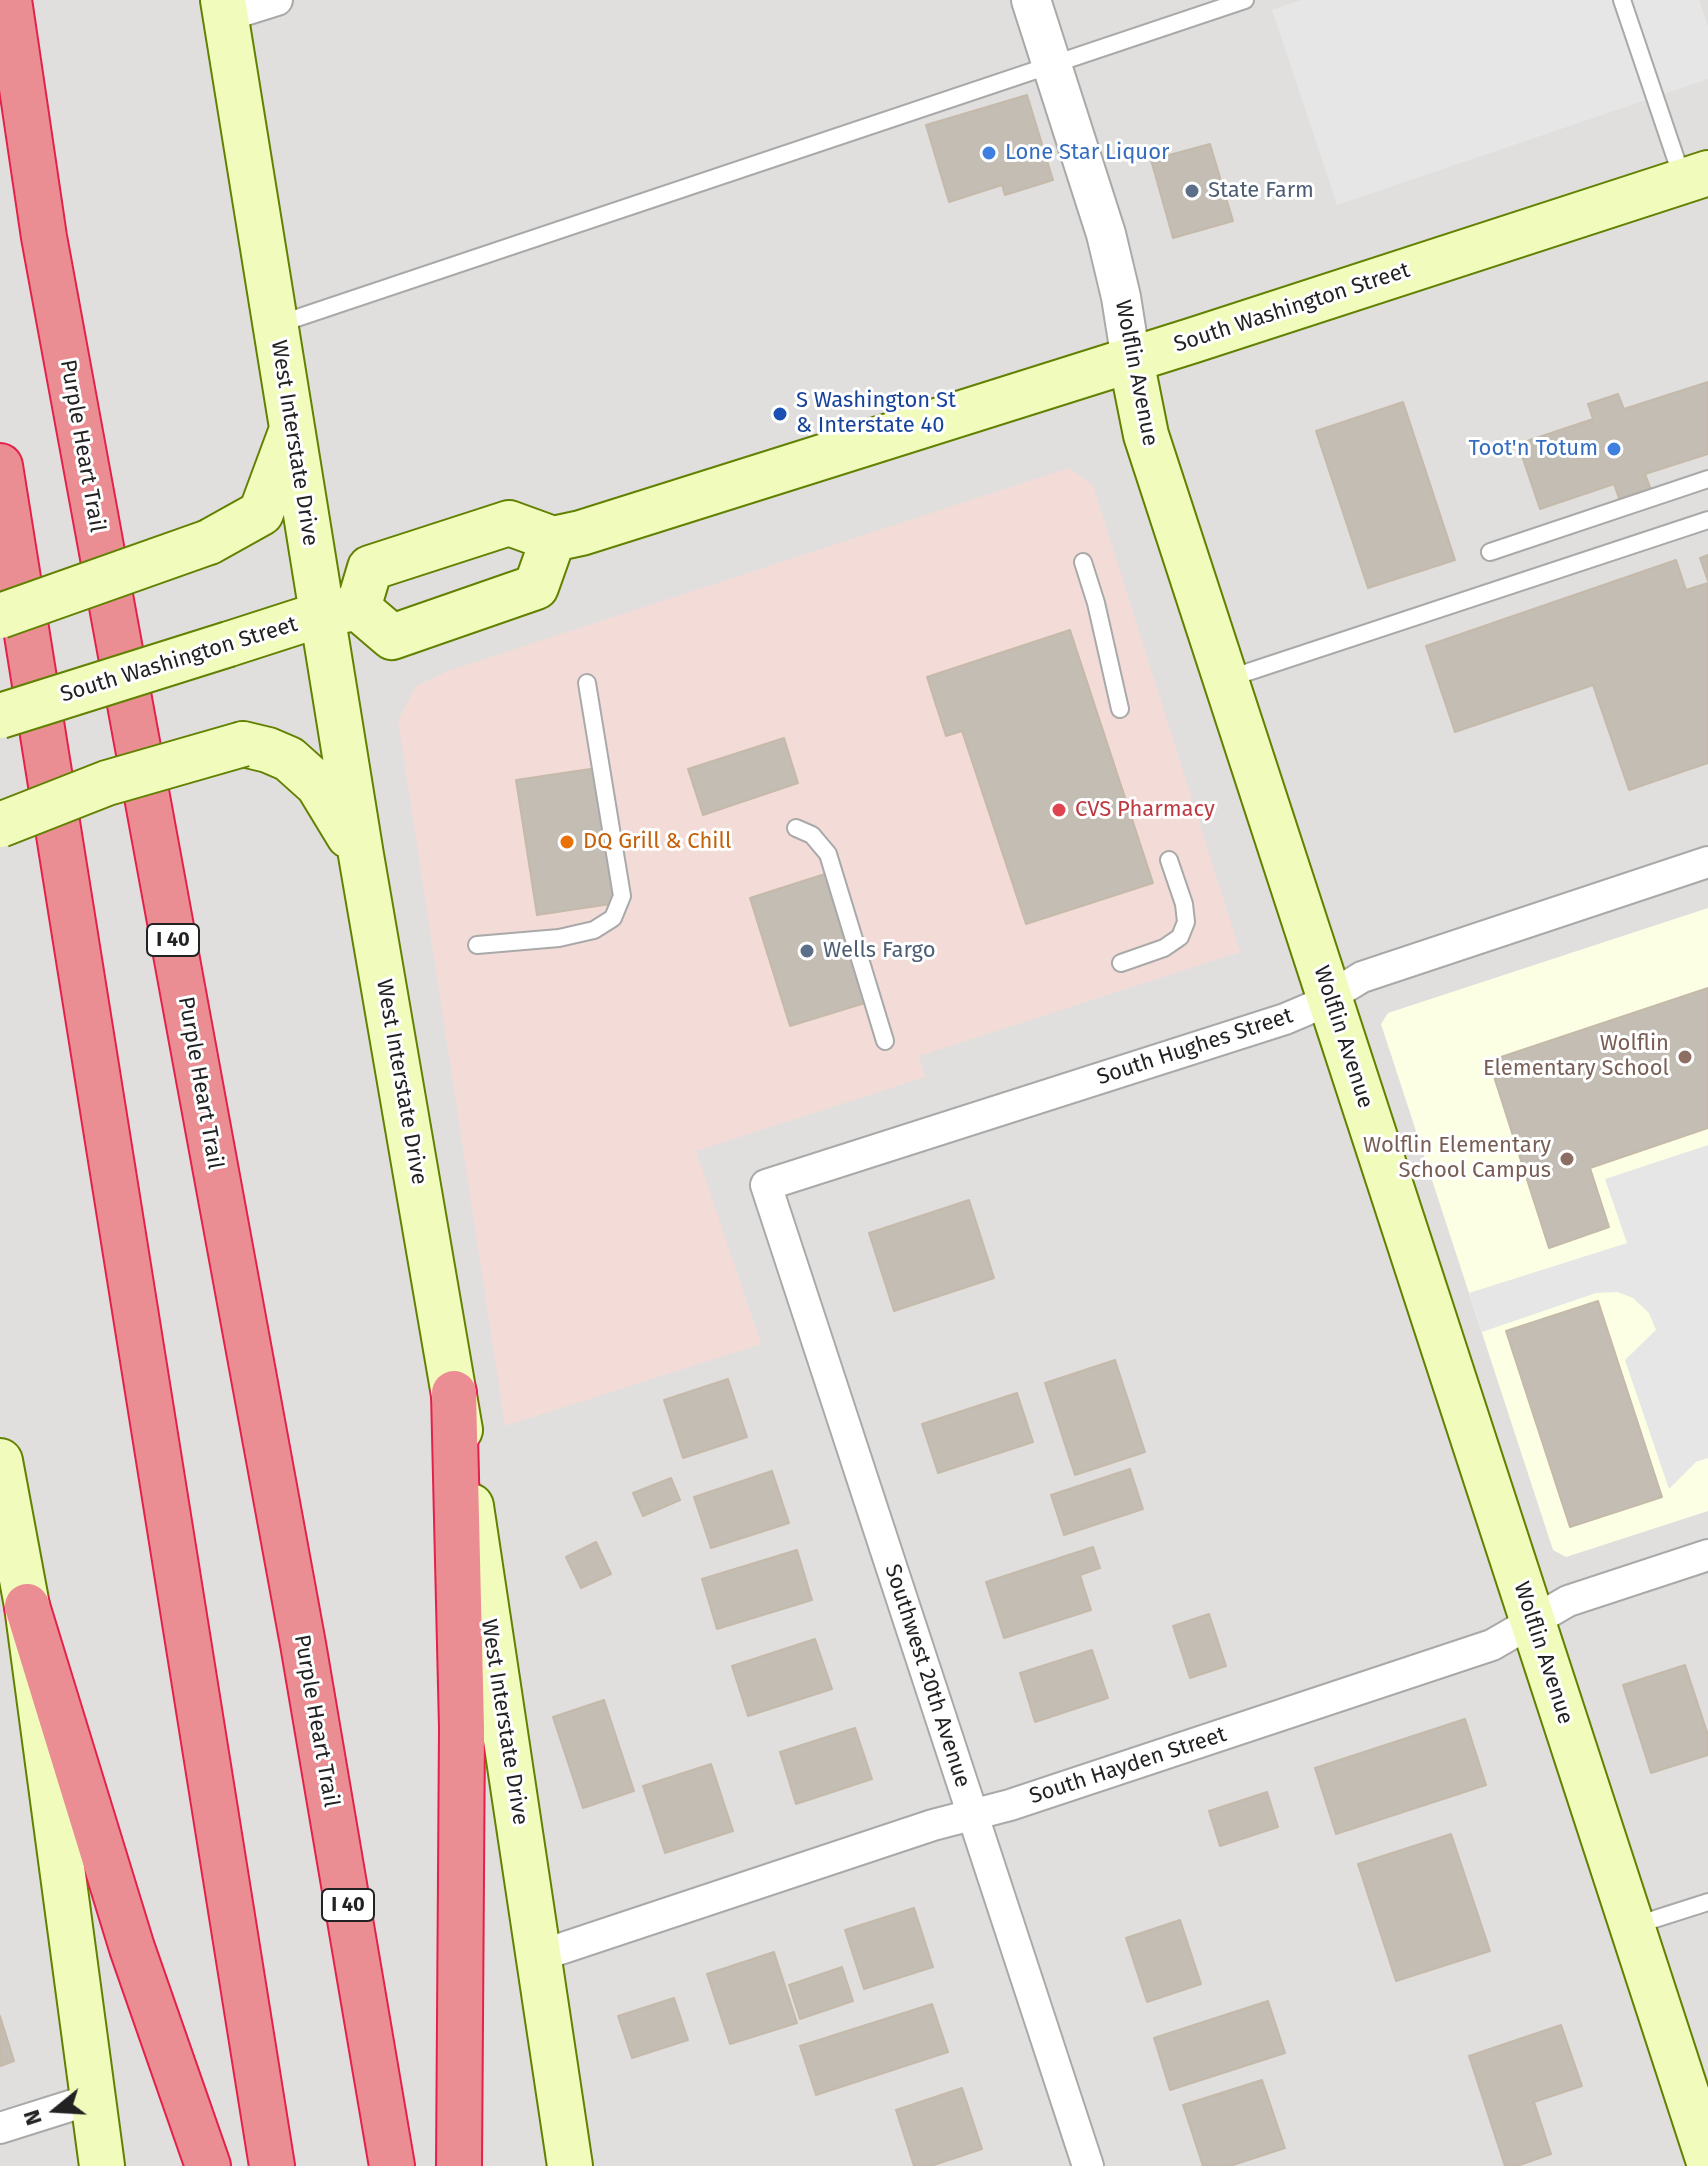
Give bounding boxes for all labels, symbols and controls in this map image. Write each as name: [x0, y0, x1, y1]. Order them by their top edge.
place label: Lone Star Liquor: [1005, 140, 1169, 166]
marker: Lone Star Liquor: [980, 144, 998, 162]
place label: State Farm: [1208, 178, 1314, 204]
marker: State Farm: [1183, 182, 1201, 200]
street label: South Washington Street: [1171, 257, 1413, 359]
street label: Wolflin Avenue: [1109, 298, 1163, 448]
street label: West Interstate Drive: [265, 338, 323, 548]
street label: Purple Heart Trail: [54, 358, 110, 534]
place label: S Washington St & Interstate 40: [796, 388, 956, 440]
marker: S Washington St & Interstate 40: [771, 405, 789, 423]
place label: Toot'n Totum: [1468, 436, 1598, 462]
marker: Toot'n Totum: [1605, 440, 1623, 458]
street label: South Washington Street: [57, 611, 301, 709]
place label: CVS Pharmacy: [1075, 797, 1215, 823]
marker: CVS Pharmacy: [1050, 801, 1068, 819]
place label: DQ Grill & Chill: [583, 829, 731, 855]
marker: DQ Grill & Chill: [558, 833, 576, 851]
road number: I 40: [147, 924, 199, 956]
place label: Wells Fargo: [823, 938, 935, 964]
marker: Wells Fargo: [798, 942, 816, 960]
street label: Wolflin Avenue: [1308, 962, 1378, 1112]
street label: West Interstate Drive: [370, 977, 432, 1187]
street label: Purple Heart Trail: [172, 995, 228, 1171]
street label: South Hughes Street: [1094, 1003, 1296, 1091]
place label: Wolflin Elementary School: [1483, 1031, 1669, 1082]
marker: Wolflin Elementary School: [1676, 1048, 1694, 1066]
place label: Wolflin Elementary School Campus: [1363, 1133, 1551, 1184]
marker: Wolflin Elementary School Campus: [1558, 1150, 1576, 1168]
street label: Southwest 20th Avenue: [878, 1561, 976, 1791]
street label: Wolflin Avenue: [1508, 1578, 1578, 1728]
street label: West Interstate Drive: [475, 1617, 533, 1827]
street label: Purple Heart Trail: [288, 1633, 344, 1809]
street label: South Hayden Street: [1026, 1722, 1230, 1810]
road number: I 40: [322, 1889, 374, 1921]
north arrow: [16, 2070, 96, 2150]
text: N: [18, 2106, 48, 2129]

